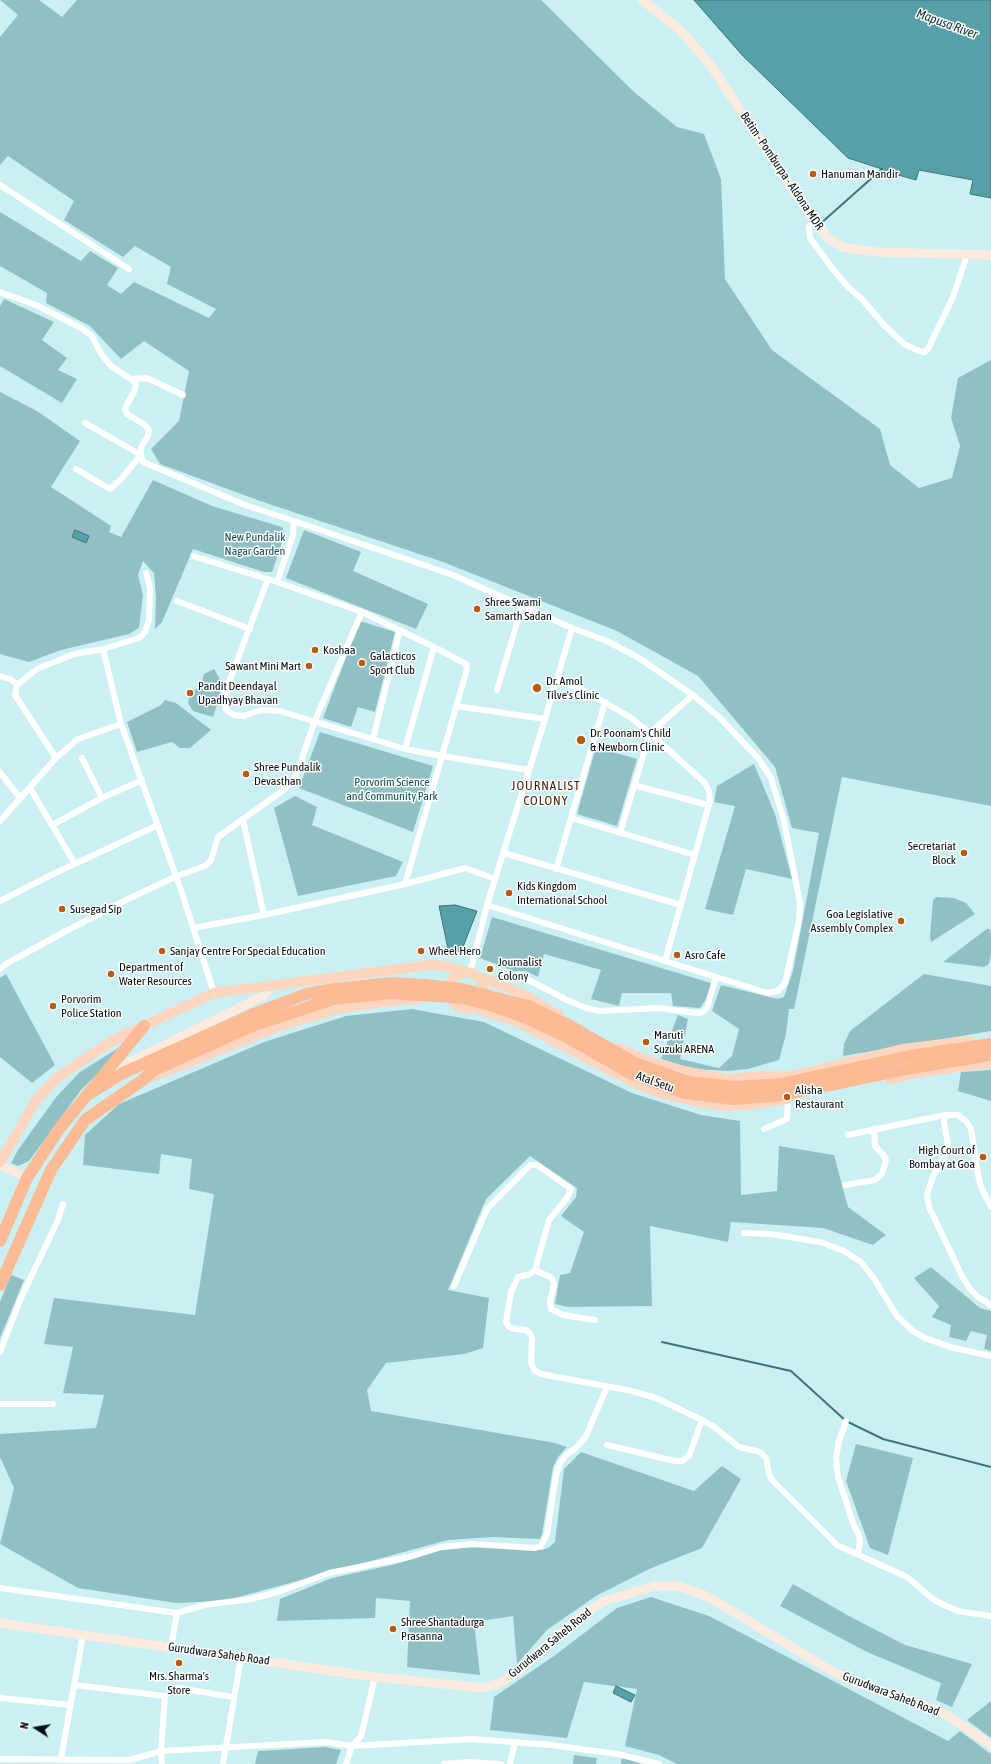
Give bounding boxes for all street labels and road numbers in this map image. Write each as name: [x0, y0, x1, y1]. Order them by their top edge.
street label: Betim - Pomburpa - Aldona MDR: [737, 109, 827, 233]
street label: Atal Setu: [634, 1068, 676, 1096]
street label: Gurudwara Saheb Road: [506, 1605, 594, 1681]
street label: Gurudwara Saheb Road: [167, 1640, 271, 1668]
street label: Gurudwara Saheb Road: [841, 1669, 941, 1719]

